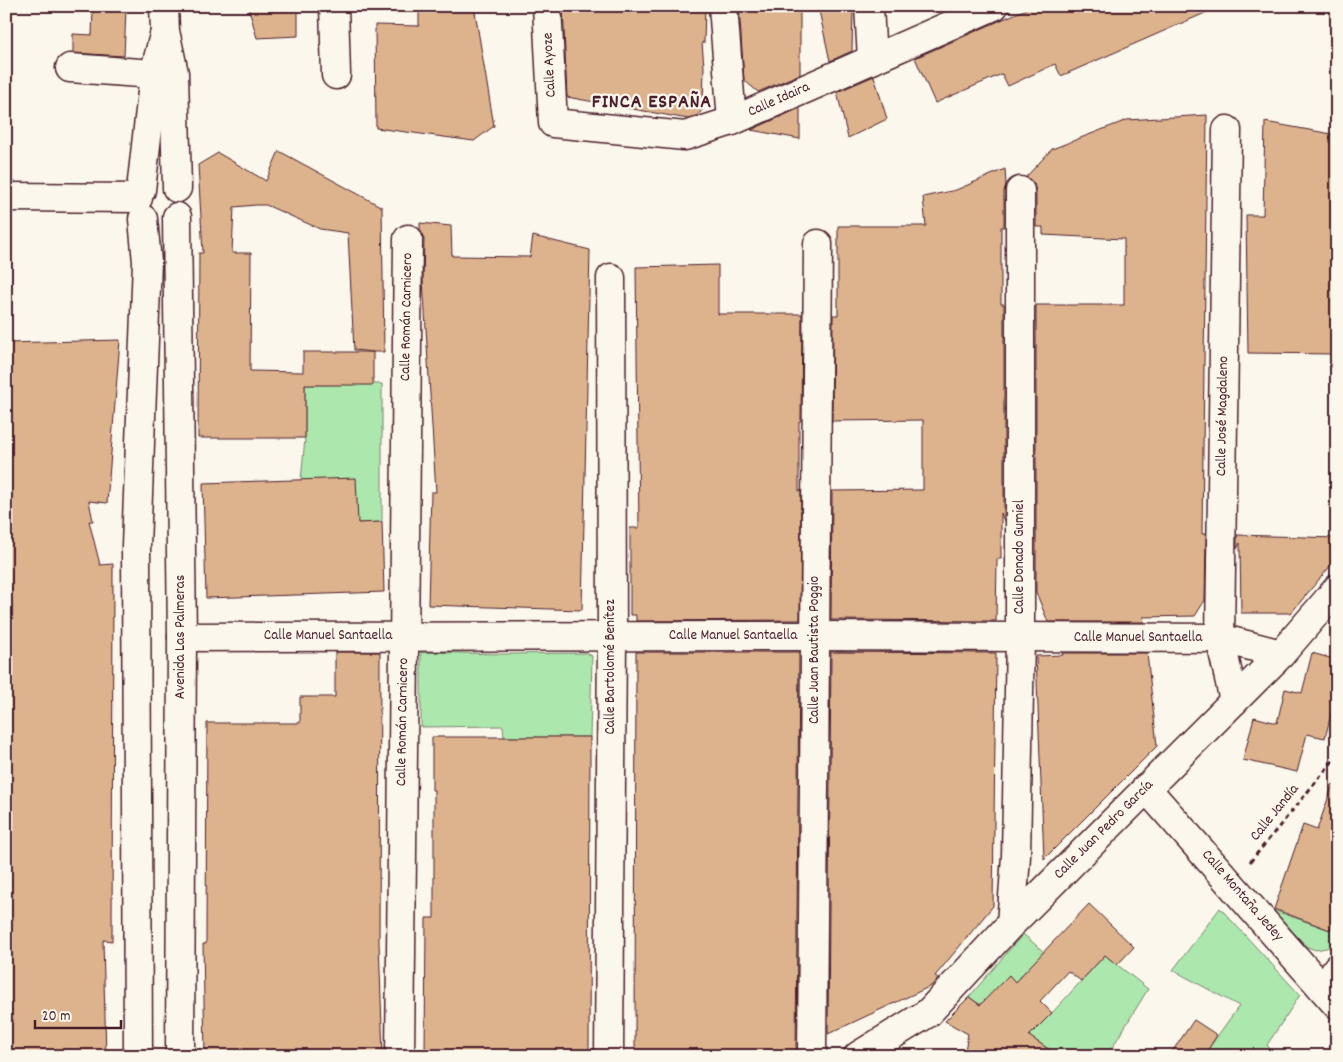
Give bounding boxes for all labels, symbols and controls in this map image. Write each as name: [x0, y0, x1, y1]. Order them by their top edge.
street label: Calle Ayoze: [537, 32, 563, 98]
street label: Calle Idaira: [745, 76, 814, 123]
district label: FINCA ESPAÑA: [592, 89, 712, 117]
street label: Calle Román Carnicero: [395, 252, 419, 381]
street label: Calle José Magdaleno: [1211, 355, 1235, 476]
street label: Calle Donado Gumiel: [1009, 499, 1031, 614]
street label: Avenida Las Palmeras: [170, 575, 192, 699]
street label: Calle Juan Bautista Poggio: [804, 576, 826, 724]
street label: Calle Bartolomé Benítez: [600, 599, 622, 735]
street label: Calle Manuel Santaella: [264, 625, 393, 647]
street label: Calle Manuel Santaella: [669, 625, 798, 647]
street label: Calle Manuel Santaella: [1074, 627, 1203, 649]
street label: Calle Román Carnicero: [391, 657, 415, 786]
street label: Calle Juan Pedro García: [1049, 774, 1160, 885]
street label: Calle Jandía: [1245, 779, 1306, 846]
street label: Calle Montaña Jedey: [1196, 845, 1289, 948]
scale bar: [35, 997, 121, 1029]
text: 20 m: [42, 1006, 70, 1028]

